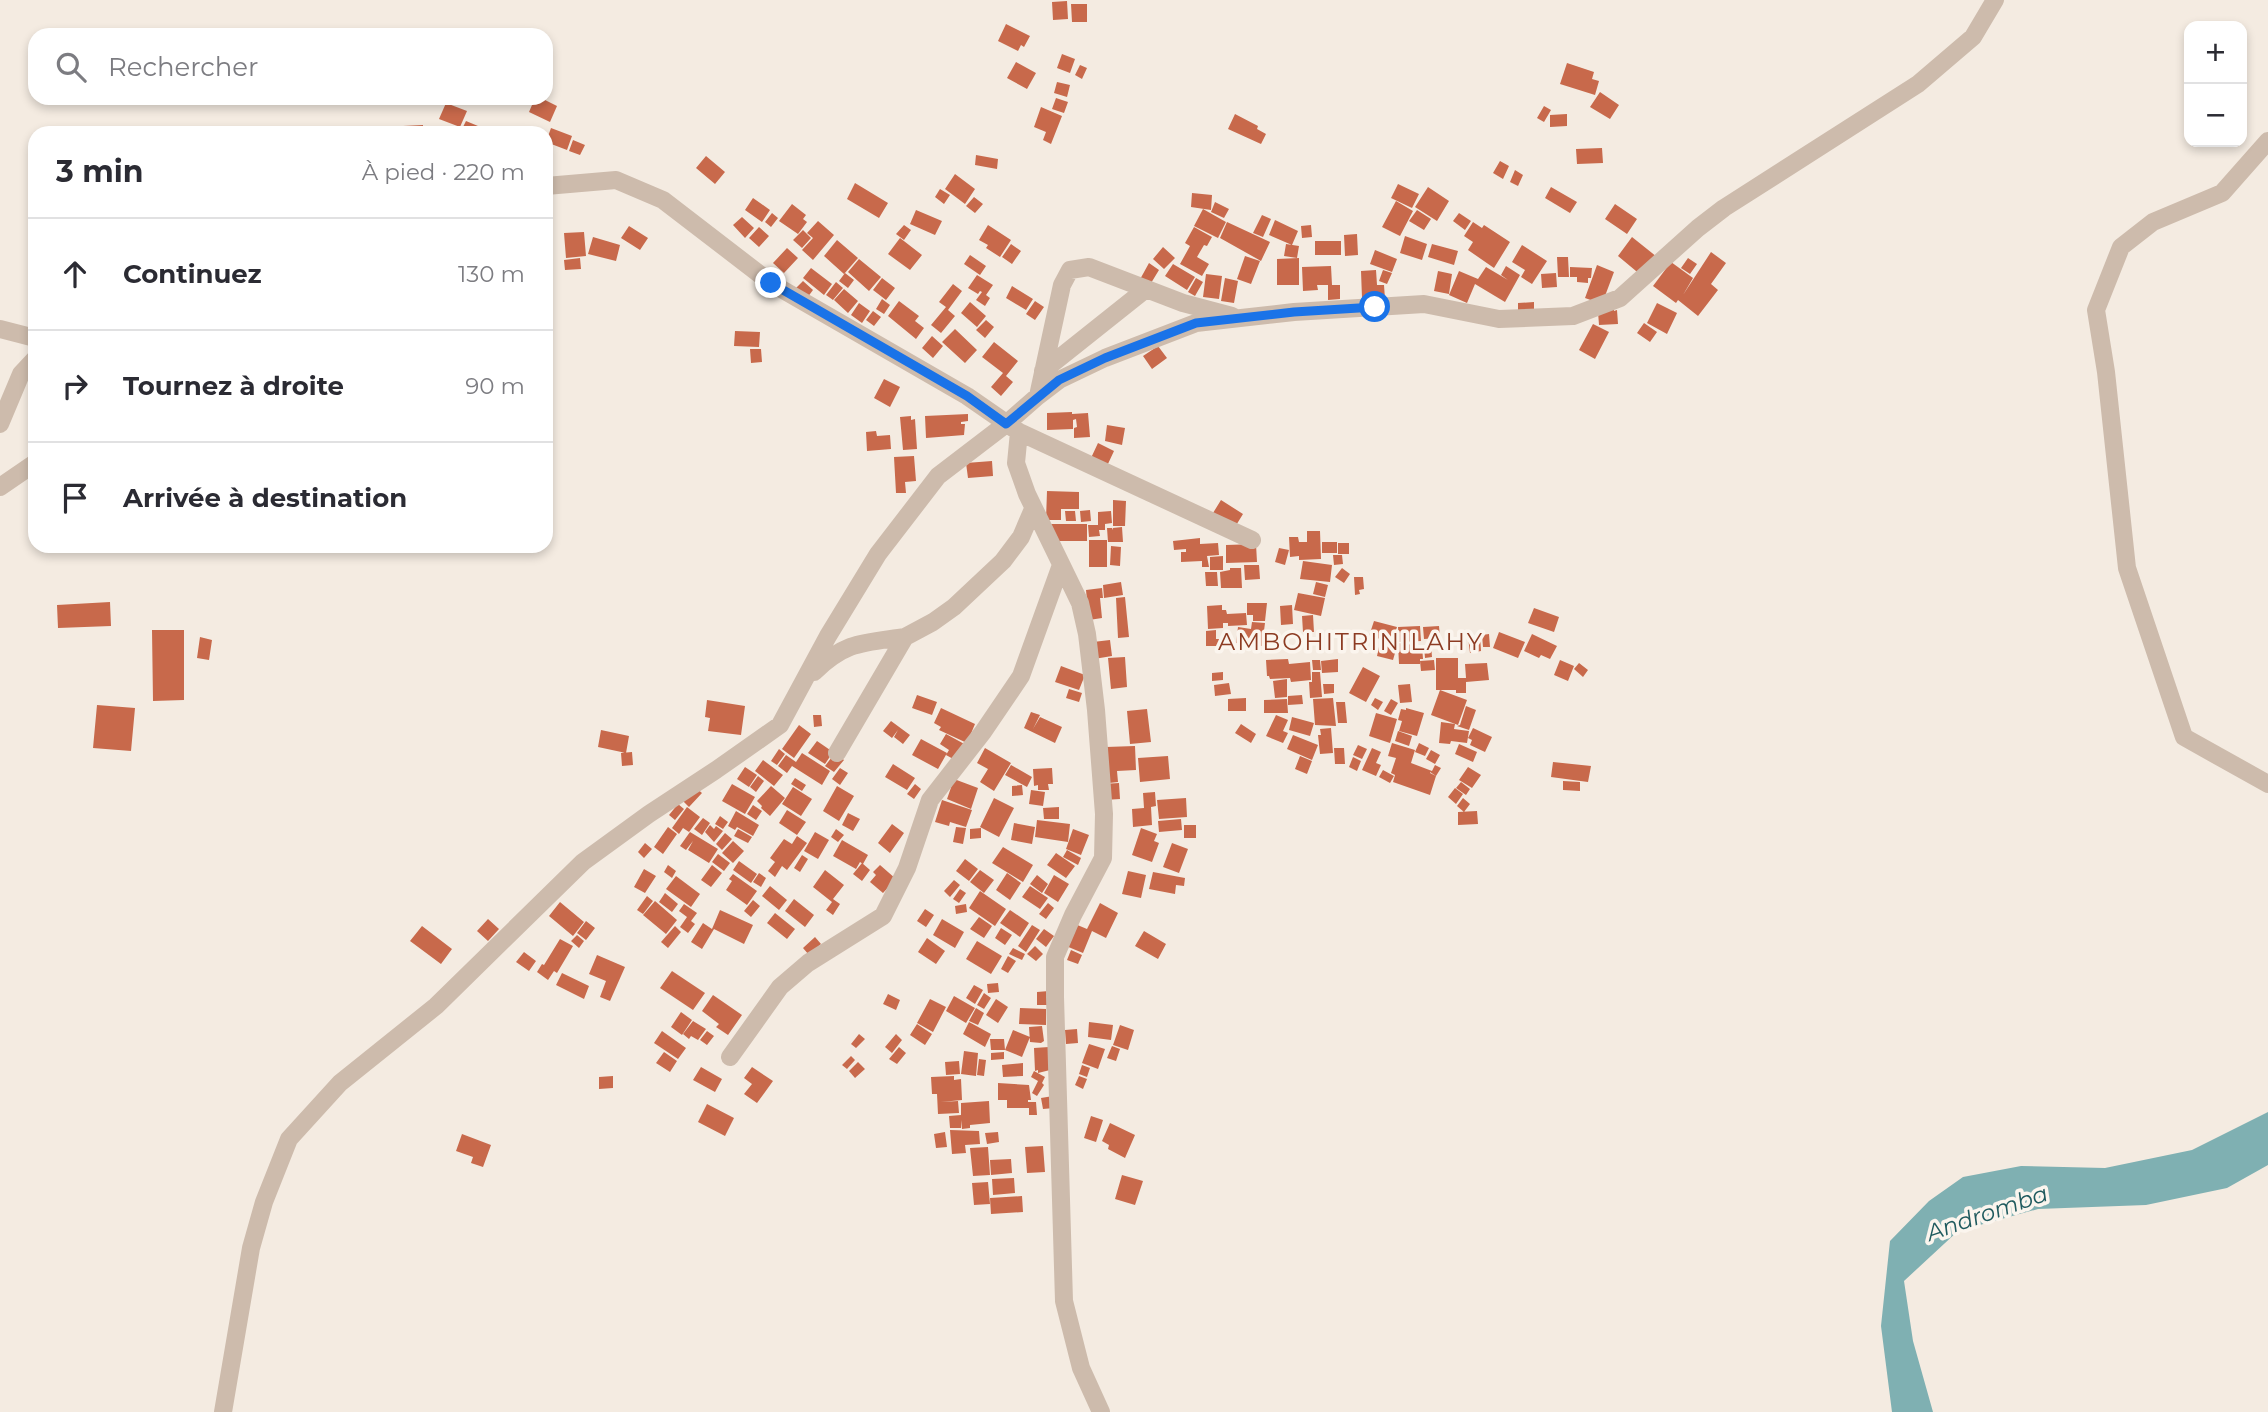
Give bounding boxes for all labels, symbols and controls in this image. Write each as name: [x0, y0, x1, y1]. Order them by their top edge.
map controls: [2184, 21, 2247, 147]
button: +: [2184, 21, 2247, 84]
search box: [28, 28, 553, 105]
icon: search: [52, 48, 90, 86]
text: Rechercher: [108, 51, 258, 83]
button: −: [2184, 84, 2247, 147]
text: 3 min: [56, 153, 143, 190]
text: À pied · 220 m: [362, 158, 525, 186]
icon: ahead: [56, 255, 94, 293]
text: Continuez: [123, 258, 262, 290]
text: 130 m: [458, 260, 525, 288]
route end: [755, 267, 786, 298]
route start: [1359, 291, 1390, 322]
icon: right: [56, 367, 94, 405]
text: Tournez à droite: [123, 370, 344, 402]
text: 90 m: [465, 372, 525, 400]
icon: arrive: [56, 479, 94, 517]
text: Arrivée à destination: [123, 482, 407, 514]
district label: AMBOHITRINILAHY: [1218, 627, 1484, 656]
water label: Andromba: [1921, 1179, 2051, 1247]

